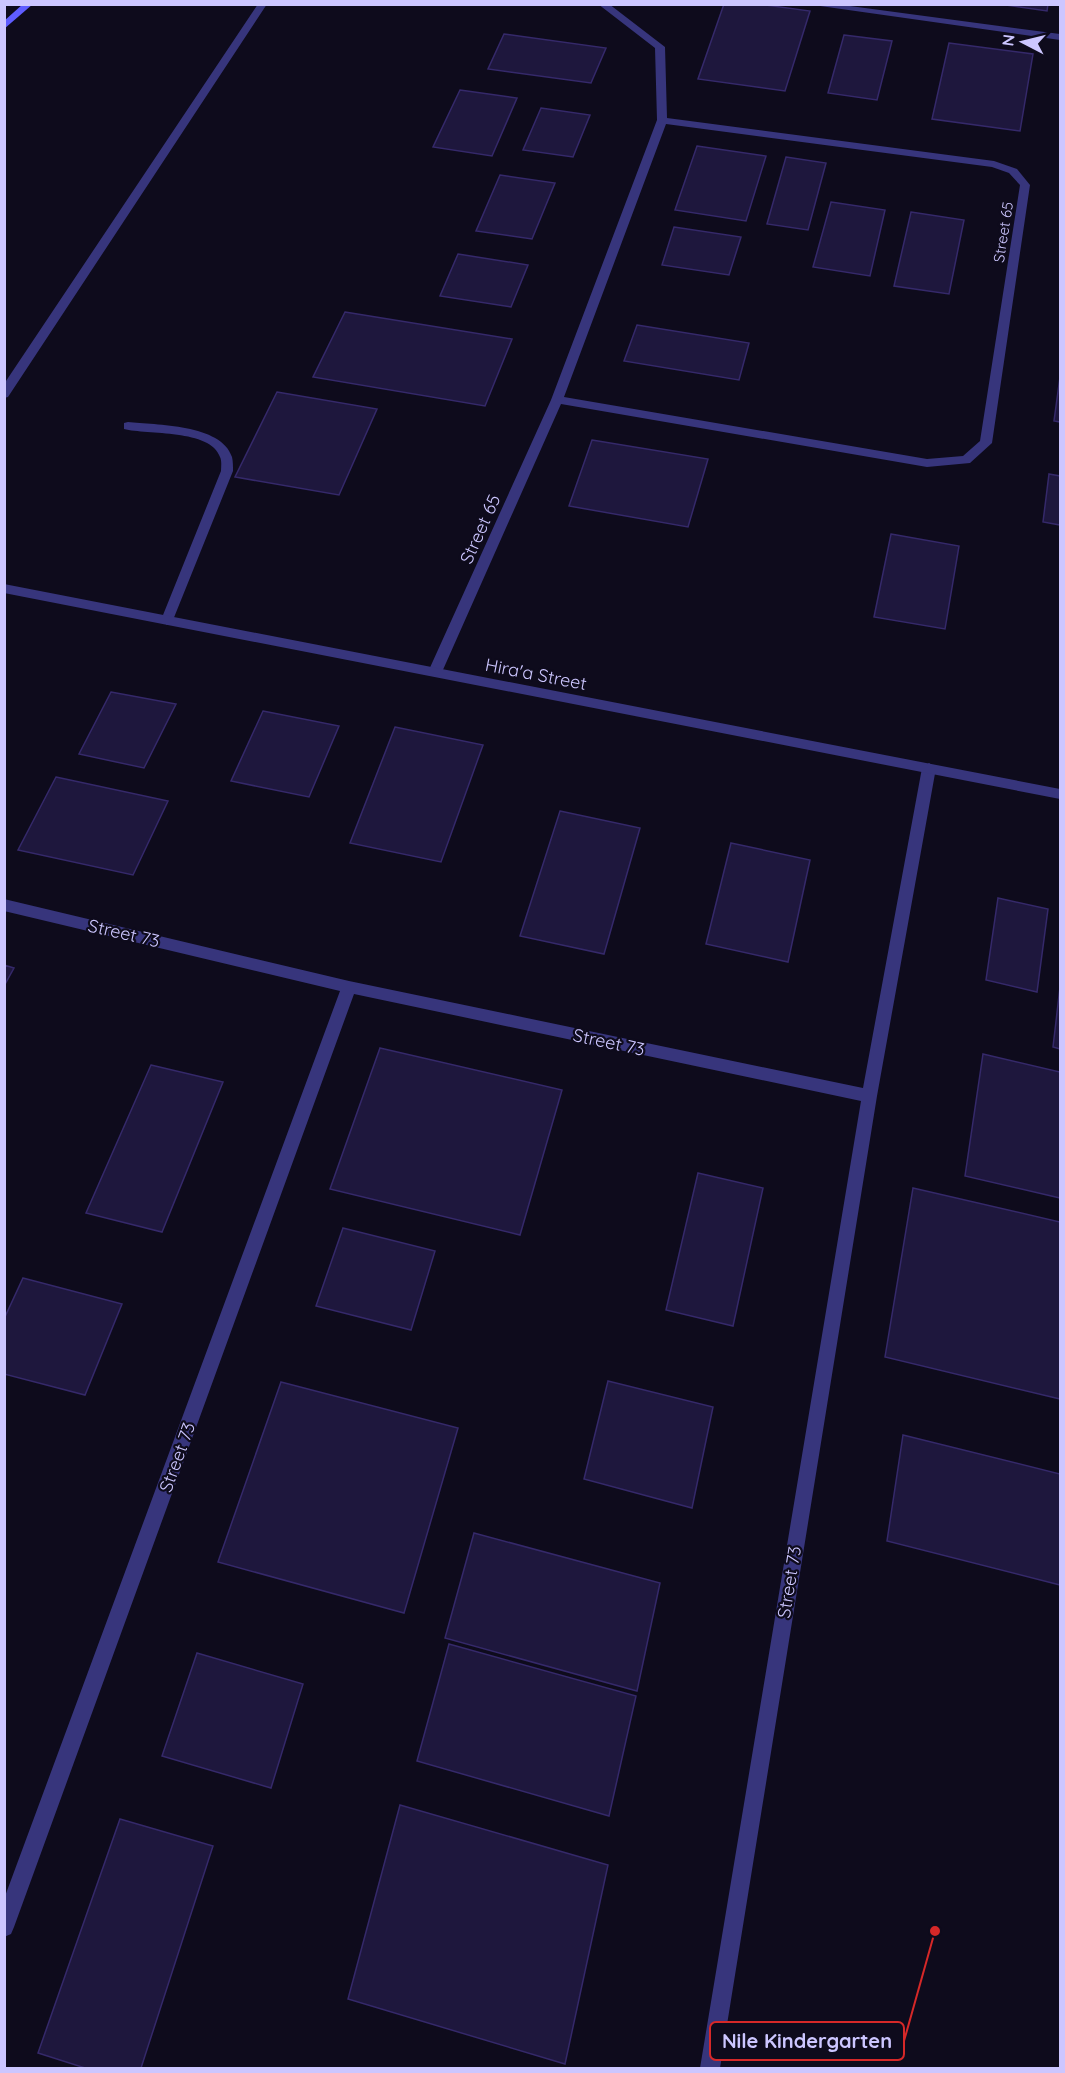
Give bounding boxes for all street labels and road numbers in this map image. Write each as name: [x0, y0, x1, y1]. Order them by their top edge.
street label: Street 65: [989, 200, 1017, 264]
street label: Street 65: [455, 491, 505, 567]
street label: Hira'a Street: [483, 653, 589, 695]
street label: Street 73: [86, 914, 162, 952]
street label: Street 73: [571, 1023, 647, 1061]
street label: Street 73: [154, 1419, 200, 1495]
street label: Street 73: [772, 1544, 806, 1620]

